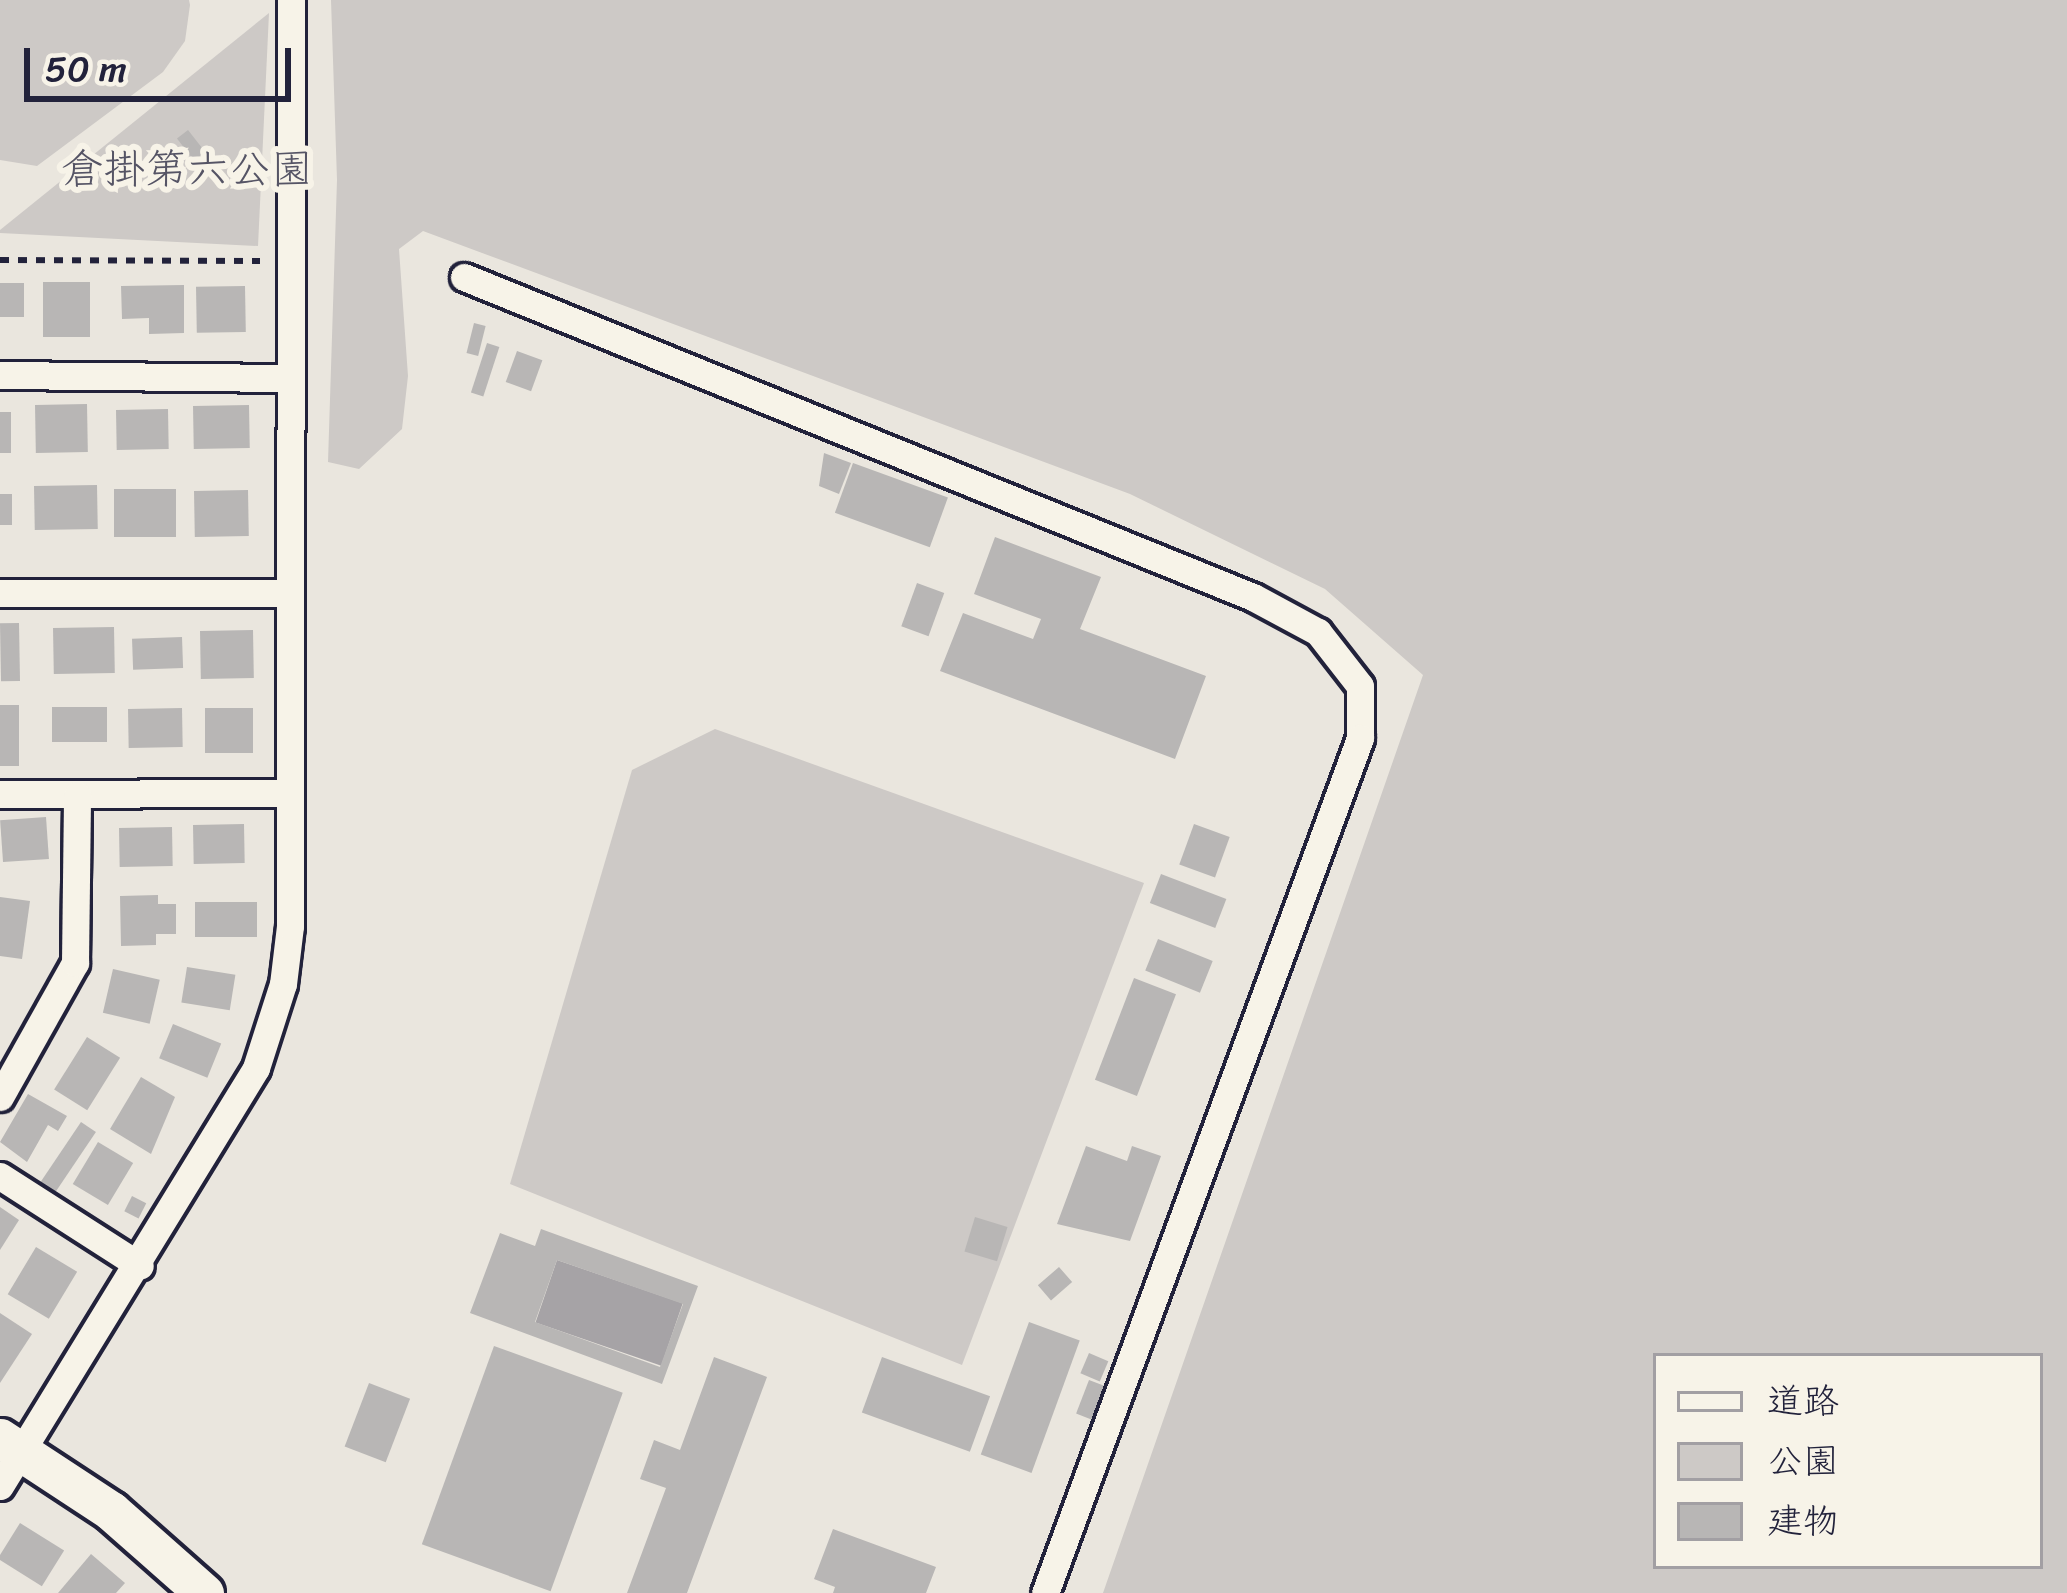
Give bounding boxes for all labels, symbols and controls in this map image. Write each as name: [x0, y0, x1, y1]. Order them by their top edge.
scale bar: [30, 24, 297, 98]
text: 50 m: [45, 37, 127, 101]
park label: 倉掛第六公園: [61, 144, 313, 194]
legend: [1653, 1353, 2043, 1569]
text: 道路: [1767, 1369, 1839, 1433]
text: 公園: [1767, 1429, 1839, 1493]
text: 建物: [1767, 1489, 1839, 1553]

